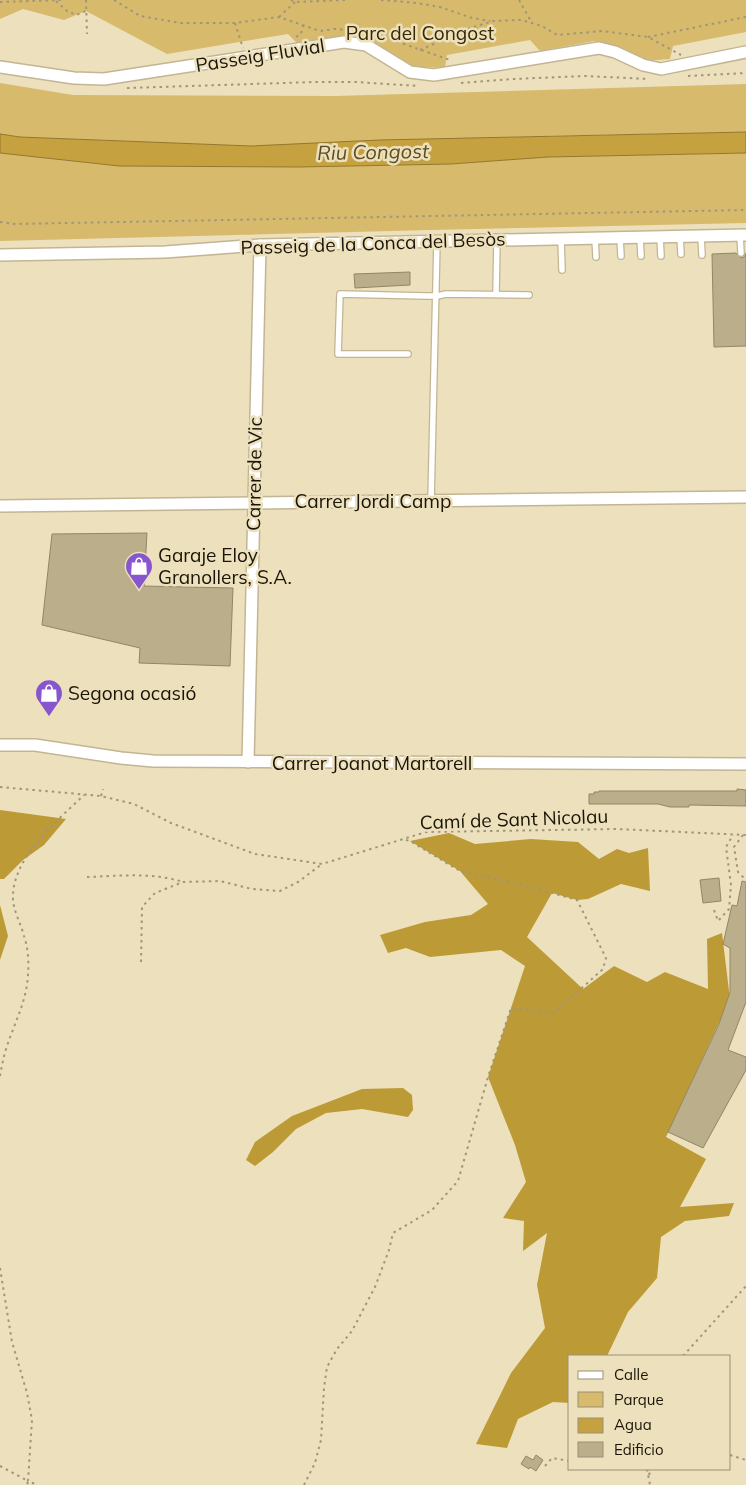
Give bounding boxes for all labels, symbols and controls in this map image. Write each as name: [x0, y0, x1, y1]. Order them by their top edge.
park label: Parc del Congost: [346, 21, 494, 45]
street label: Passeig Fluvial: [194, 33, 326, 77]
water label: Riu Congost: [317, 138, 430, 165]
street label: Passeig de la Conca del Besòs: [240, 226, 506, 260]
street label: Carrer de Vic: [241, 417, 267, 531]
street label: Carrer Jordi Camp: [295, 489, 451, 513]
place label: Garaje Eloy Granollers, S.A.: [158, 543, 292, 589]
shop icon: Garaje Eloy Granollers, S.A.: [124, 551, 154, 590]
shop icon: Segona ocasió: [34, 678, 64, 717]
place label: Segona ocasió: [68, 681, 196, 705]
street label: Carrer Joanot Martorell: [272, 751, 472, 775]
street label: Camí de Sant Nicolau: [419, 804, 609, 834]
legend: [568, 1355, 731, 1470]
text: Calle: [614, 1365, 648, 1384]
text: Parque: [614, 1390, 664, 1409]
text: Agua: [614, 1415, 652, 1434]
text: Edificio: [614, 1440, 664, 1459]

